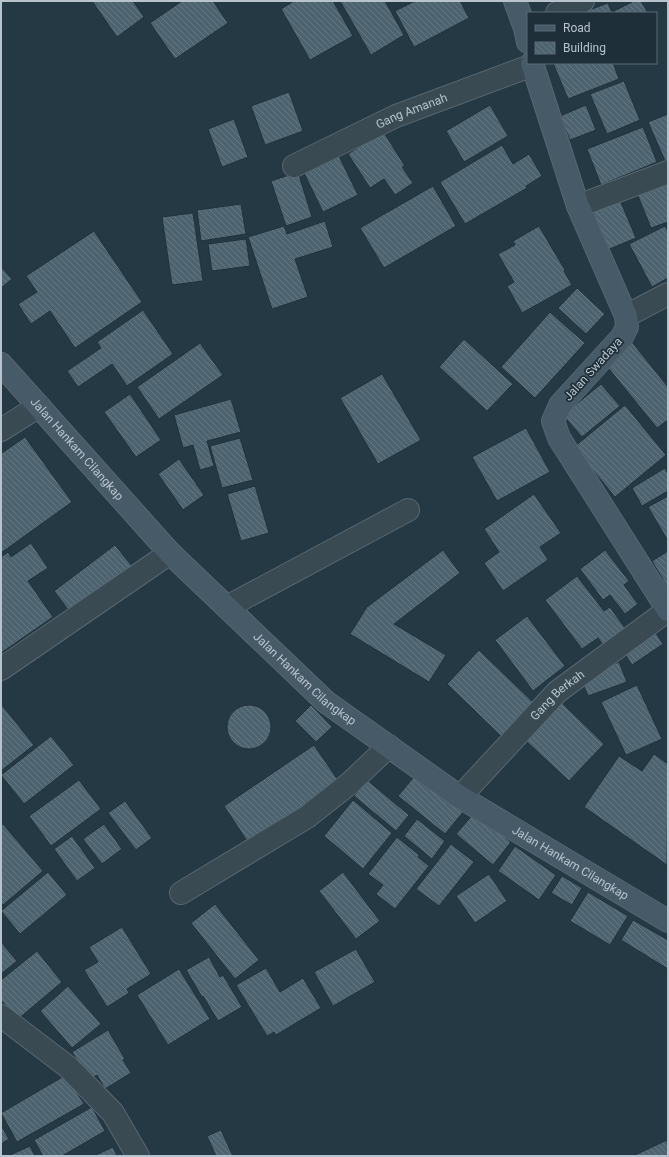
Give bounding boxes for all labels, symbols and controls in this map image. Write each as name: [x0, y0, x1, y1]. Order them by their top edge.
legend: [527, 12, 657, 64]
text: Road: [563, 21, 591, 35]
text: Building: [563, 41, 606, 55]
street label: Gang Amanah: [374, 91, 449, 132]
street label: Jalan Swadaya: [561, 335, 625, 403]
street label: Jalan Hankam Cilangkap: [27, 395, 127, 503]
street label: Jalan Hankam Cilangkap: [250, 629, 359, 728]
street label: Gang Berkah: [527, 667, 587, 723]
street label: Jalan Hankam Cilangkap: [510, 823, 631, 903]

